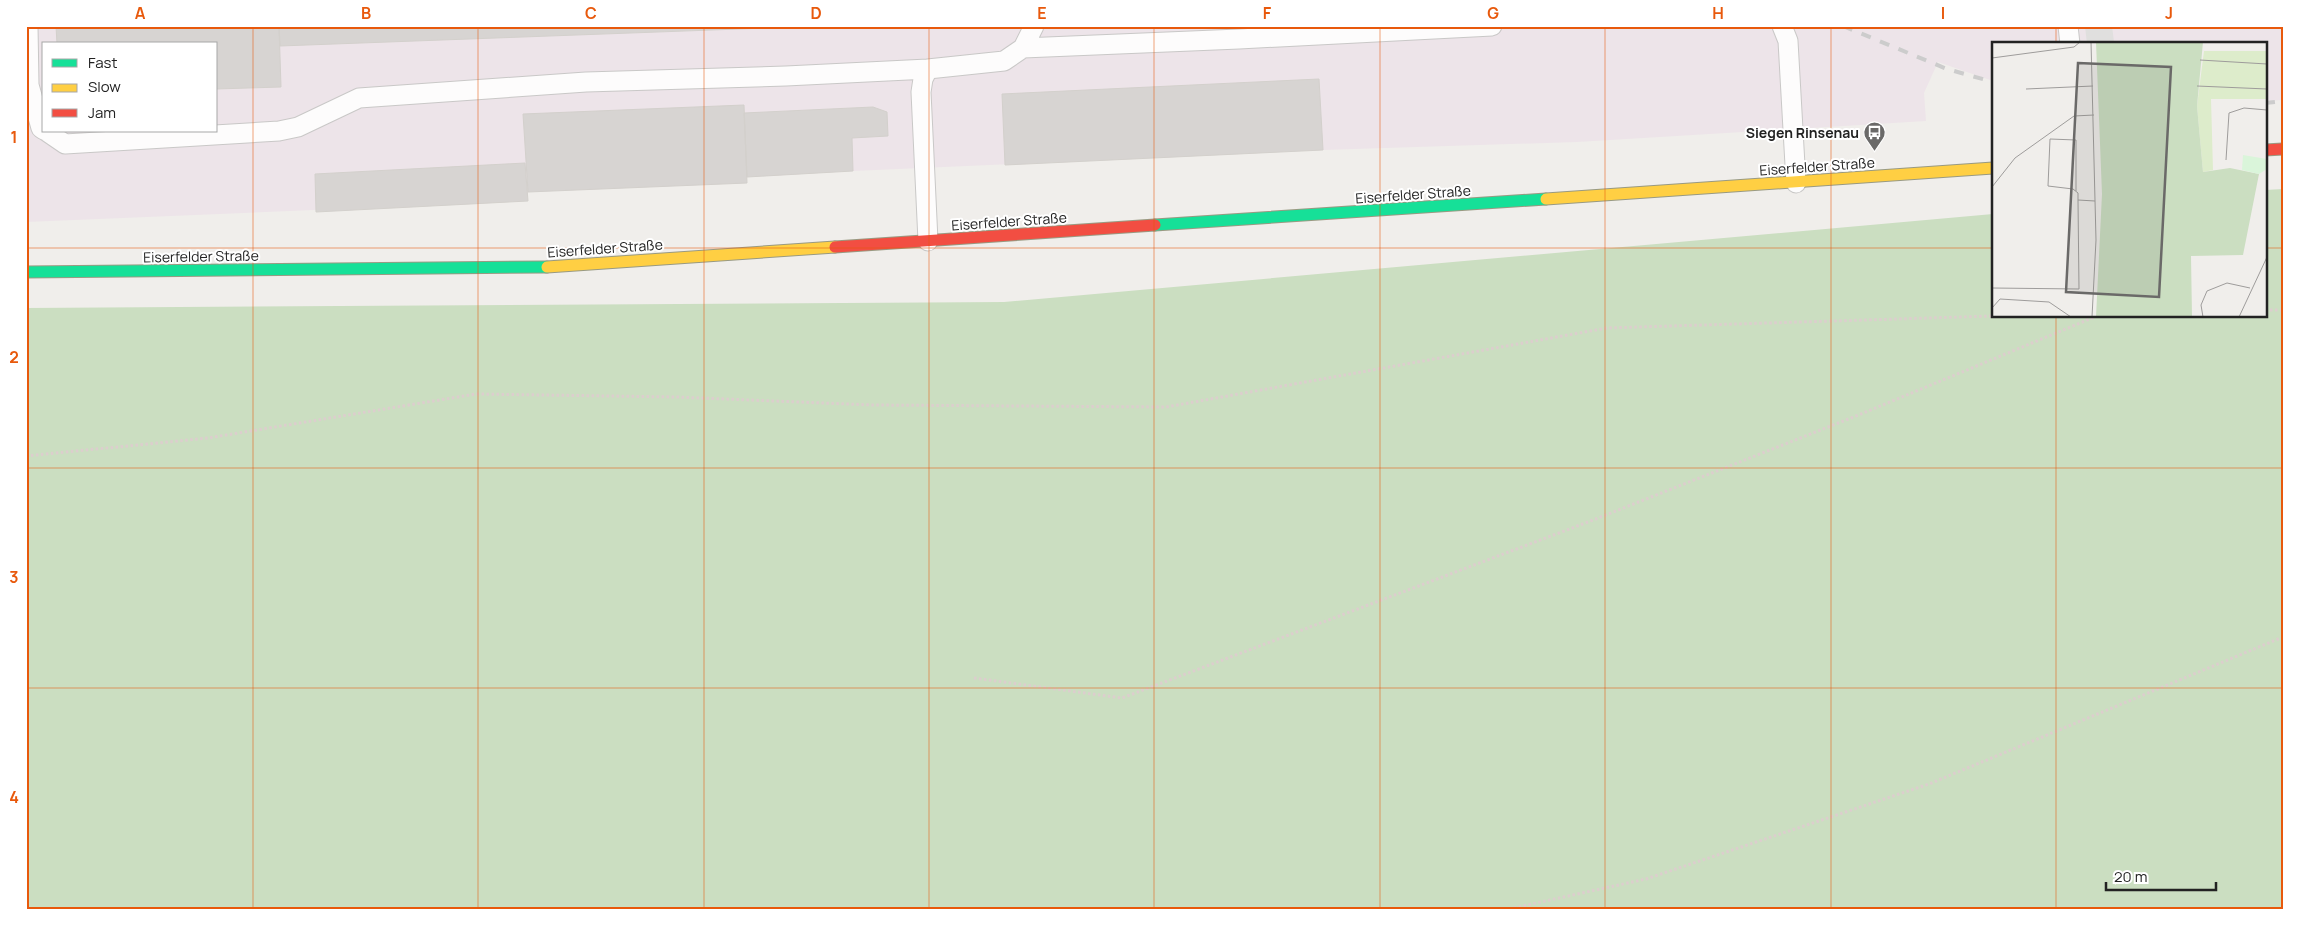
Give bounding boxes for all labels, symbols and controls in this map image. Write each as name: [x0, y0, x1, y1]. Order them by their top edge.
text: A: [135, 2, 146, 24]
text: B: [361, 2, 371, 24]
text: C: [585, 2, 597, 24]
text: D: [810, 2, 822, 24]
text: E: [1037, 2, 1047, 24]
text: F: [1263, 2, 1272, 24]
text: G: [1487, 2, 1499, 24]
text: H: [1712, 2, 1724, 24]
text: I: [1941, 2, 1945, 24]
text: J: [2165, 2, 2173, 24]
legend: [42, 42, 218, 132]
inset map: [1992, 42, 2266, 318]
text: Fast: [88, 52, 117, 73]
text: Slow: [88, 76, 121, 97]
text: Jam: [88, 102, 116, 123]
bus stop icon: Siegen Rinsenau: [1863, 120, 1887, 151]
place label: Siegen Rinsenau: [1746, 123, 1859, 142]
text: 1: [10, 126, 18, 148]
street label: Eiserfelder Straße: [1759, 152, 1875, 180]
street label: Eiserfelder Straße: [1355, 180, 1471, 208]
street label: Eiserfelder Straße: [951, 207, 1067, 235]
street label: Eiserfelder Straße: [547, 234, 663, 262]
street label: Eiserfelder Straße: [143, 245, 259, 267]
text: 2: [9, 346, 19, 368]
text: 3: [9, 566, 19, 588]
text: 4: [9, 786, 19, 808]
scale bar: [2106, 860, 2216, 892]
text: 20 m: [2114, 866, 2147, 887]

